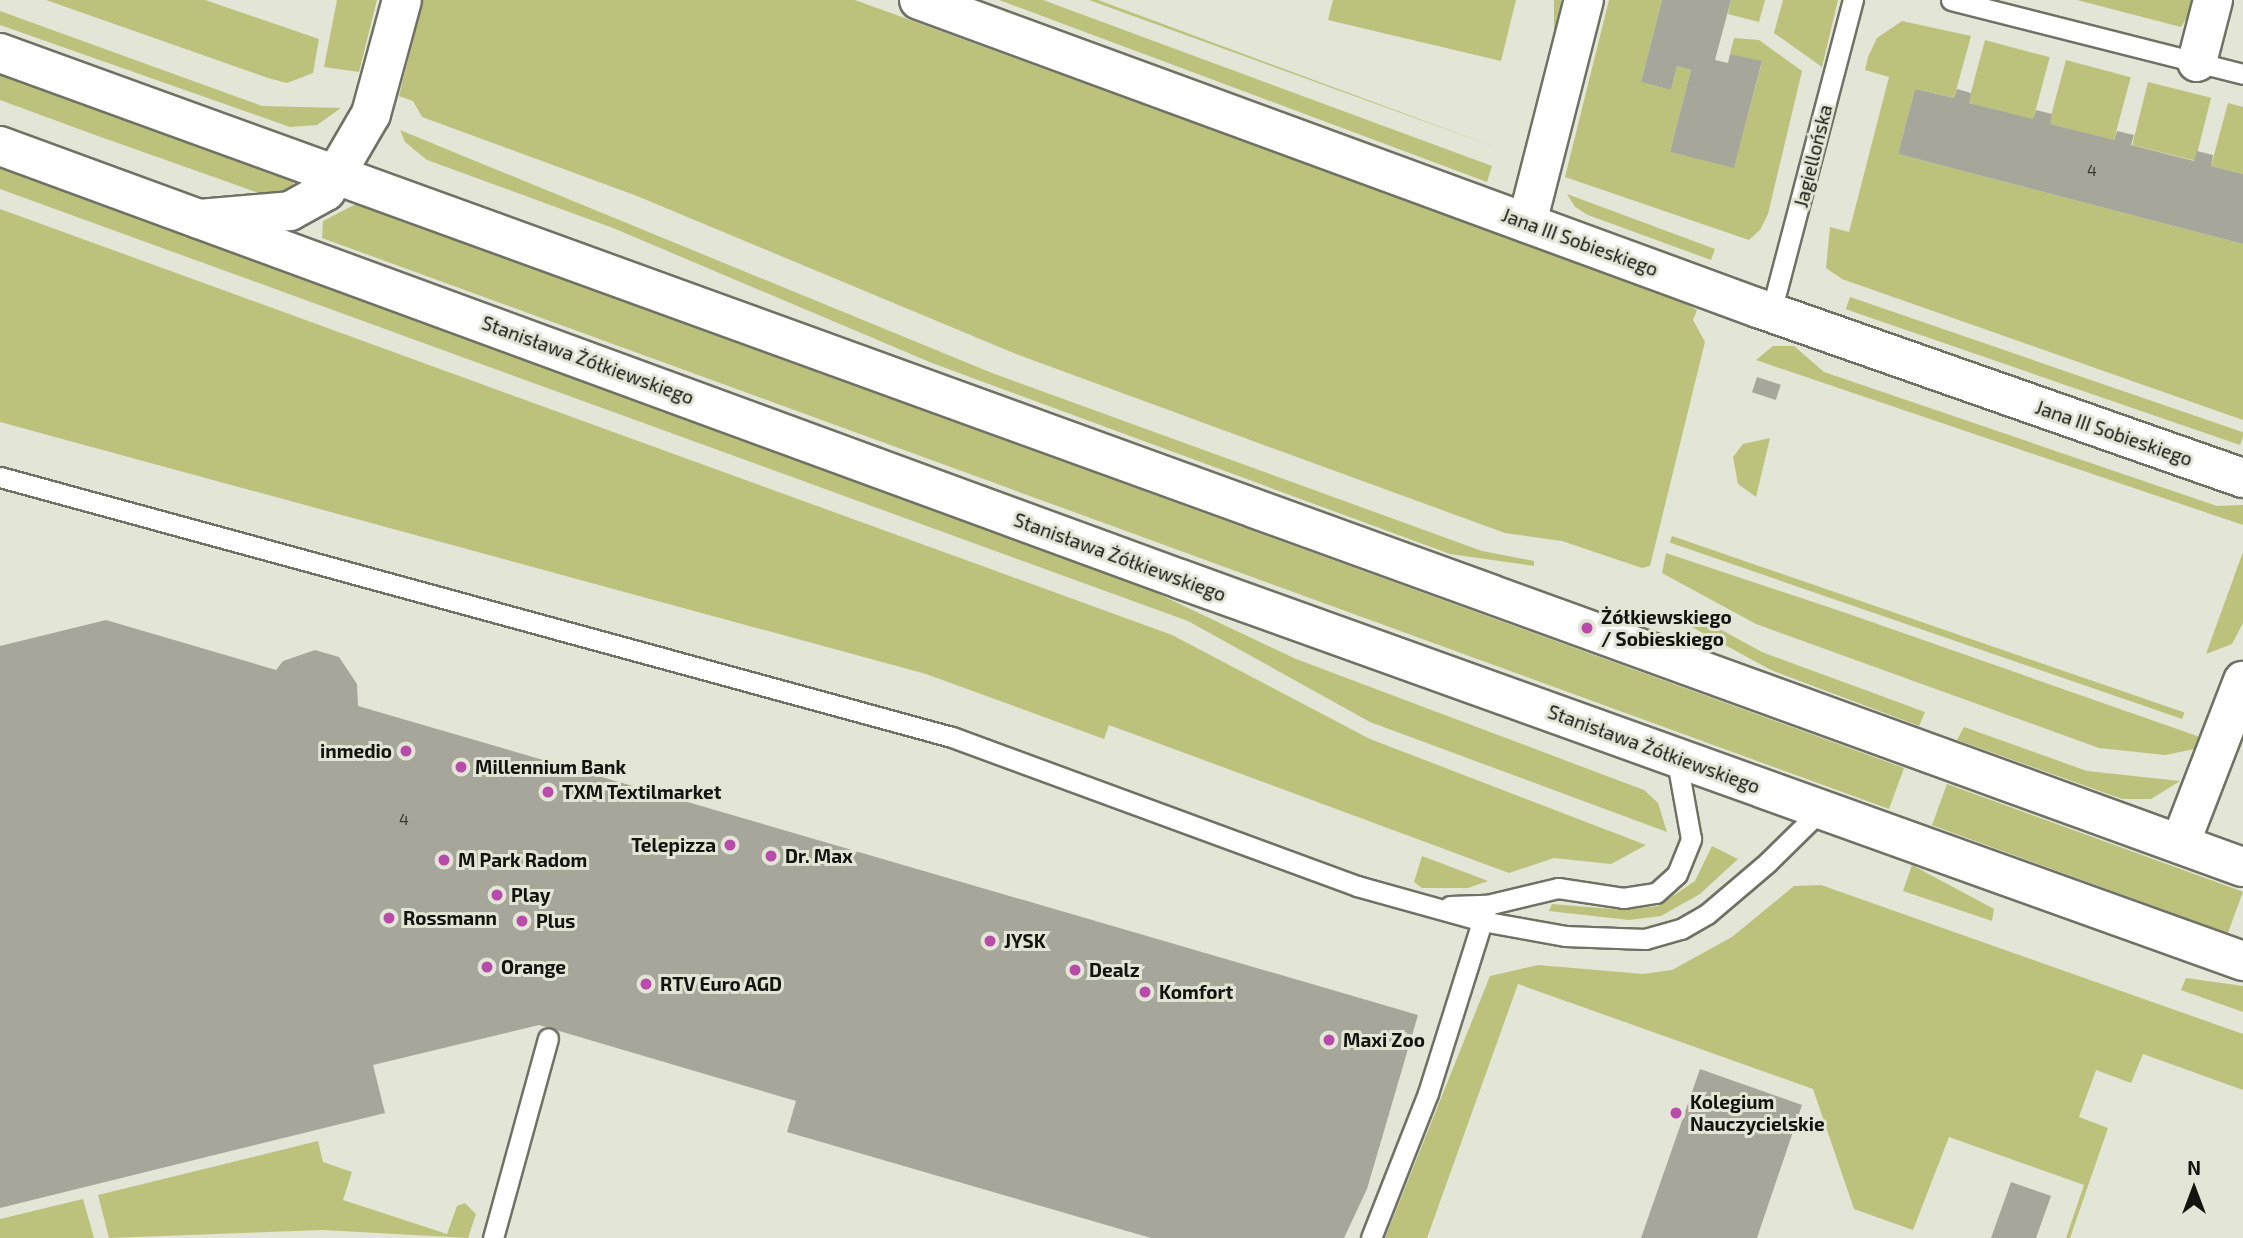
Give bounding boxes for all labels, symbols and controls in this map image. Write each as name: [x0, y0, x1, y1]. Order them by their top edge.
street label: Jagiellońska: [1789, 102, 1837, 210]
house number: 4: [2087, 160, 2097, 180]
street label: Jana III Sobieskiego: [1499, 203, 1661, 281]
street label: Stanisława Żółkiewskiego: [479, 311, 697, 409]
street label: Jana III Sobieskiego: [2033, 395, 2195, 471]
street label: Stanisława Żółkiewskiego: [1011, 508, 1229, 606]
place label: Żółkiewskiego / Sobieskiego: [1601, 606, 1732, 650]
marker: Żółkiewskiego / Sobieskiego: [1579, 620, 1595, 636]
street label: Stanisława Żółkiewskiego: [1545, 700, 1763, 798]
place label: inmedio: [320, 740, 392, 762]
marker: inmedio: [398, 743, 414, 759]
place label: Millennium Bank: [475, 756, 626, 778]
marker: Millennium Bank: [453, 759, 469, 775]
place label: TXM Textilmarket: [562, 781, 722, 803]
marker: TXM Textilmarket: [540, 784, 556, 800]
house number: 4: [399, 809, 409, 829]
place label: Telepizza: [631, 834, 716, 856]
marker: Telepizza: [722, 837, 738, 853]
place label: Dr. Max: [785, 845, 853, 867]
marker: Dr. Max: [763, 848, 779, 864]
place label: M Park Radom: [458, 849, 587, 871]
marker: M Park Radom: [436, 852, 452, 868]
place label: Play: [511, 884, 550, 906]
marker: Play: [489, 887, 505, 903]
place label: Rossmann: [403, 907, 497, 929]
marker: Rossmann: [381, 910, 397, 926]
place label: Plus: [536, 910, 575, 932]
marker: Plus: [514, 913, 530, 929]
place label: JYSK: [1004, 930, 1046, 952]
marker: JYSK: [982, 933, 998, 949]
place label: Orange: [501, 956, 566, 978]
marker: Orange: [479, 959, 495, 975]
place label: Dealz: [1089, 959, 1140, 981]
marker: Dealz: [1067, 962, 1083, 978]
place label: RTV Euro AGD: [660, 973, 783, 995]
marker: RTV Euro AGD: [638, 976, 654, 992]
place label: Komfort: [1159, 981, 1233, 1003]
marker: Komfort: [1137, 984, 1153, 1000]
place label: Maxi Zoo: [1343, 1029, 1425, 1051]
marker: Maxi Zoo: [1321, 1032, 1337, 1048]
place label: Kolegium Nauczycielskie: [1690, 1091, 1825, 1135]
marker: Kolegium Nauczycielskie: [1668, 1105, 1684, 1121]
north arrow: [2159, 1154, 2229, 1224]
text: N: [2187, 1156, 2201, 1179]

